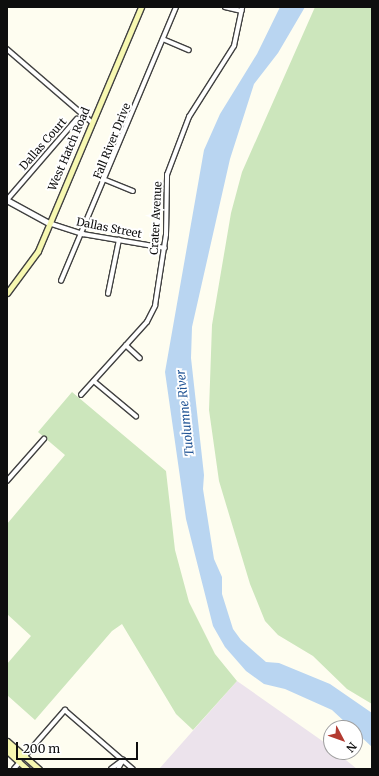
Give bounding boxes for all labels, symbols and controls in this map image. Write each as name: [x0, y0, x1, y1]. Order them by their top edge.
street label: Fall River Drive: [91, 101, 133, 181]
street label: West Hatch Road: [45, 105, 93, 193]
street label: Dallas Court: [17, 115, 69, 173]
street label: Crater Avenue: [147, 181, 165, 255]
street label: Dallas Street: [75, 215, 143, 241]
water label: Tuolumne River: [173, 369, 197, 457]
north arrow: [323, 720, 363, 760]
scale bar: [18, 734, 140, 760]
text: N: [343, 739, 359, 755]
text: 200 m: [23, 741, 60, 756]

